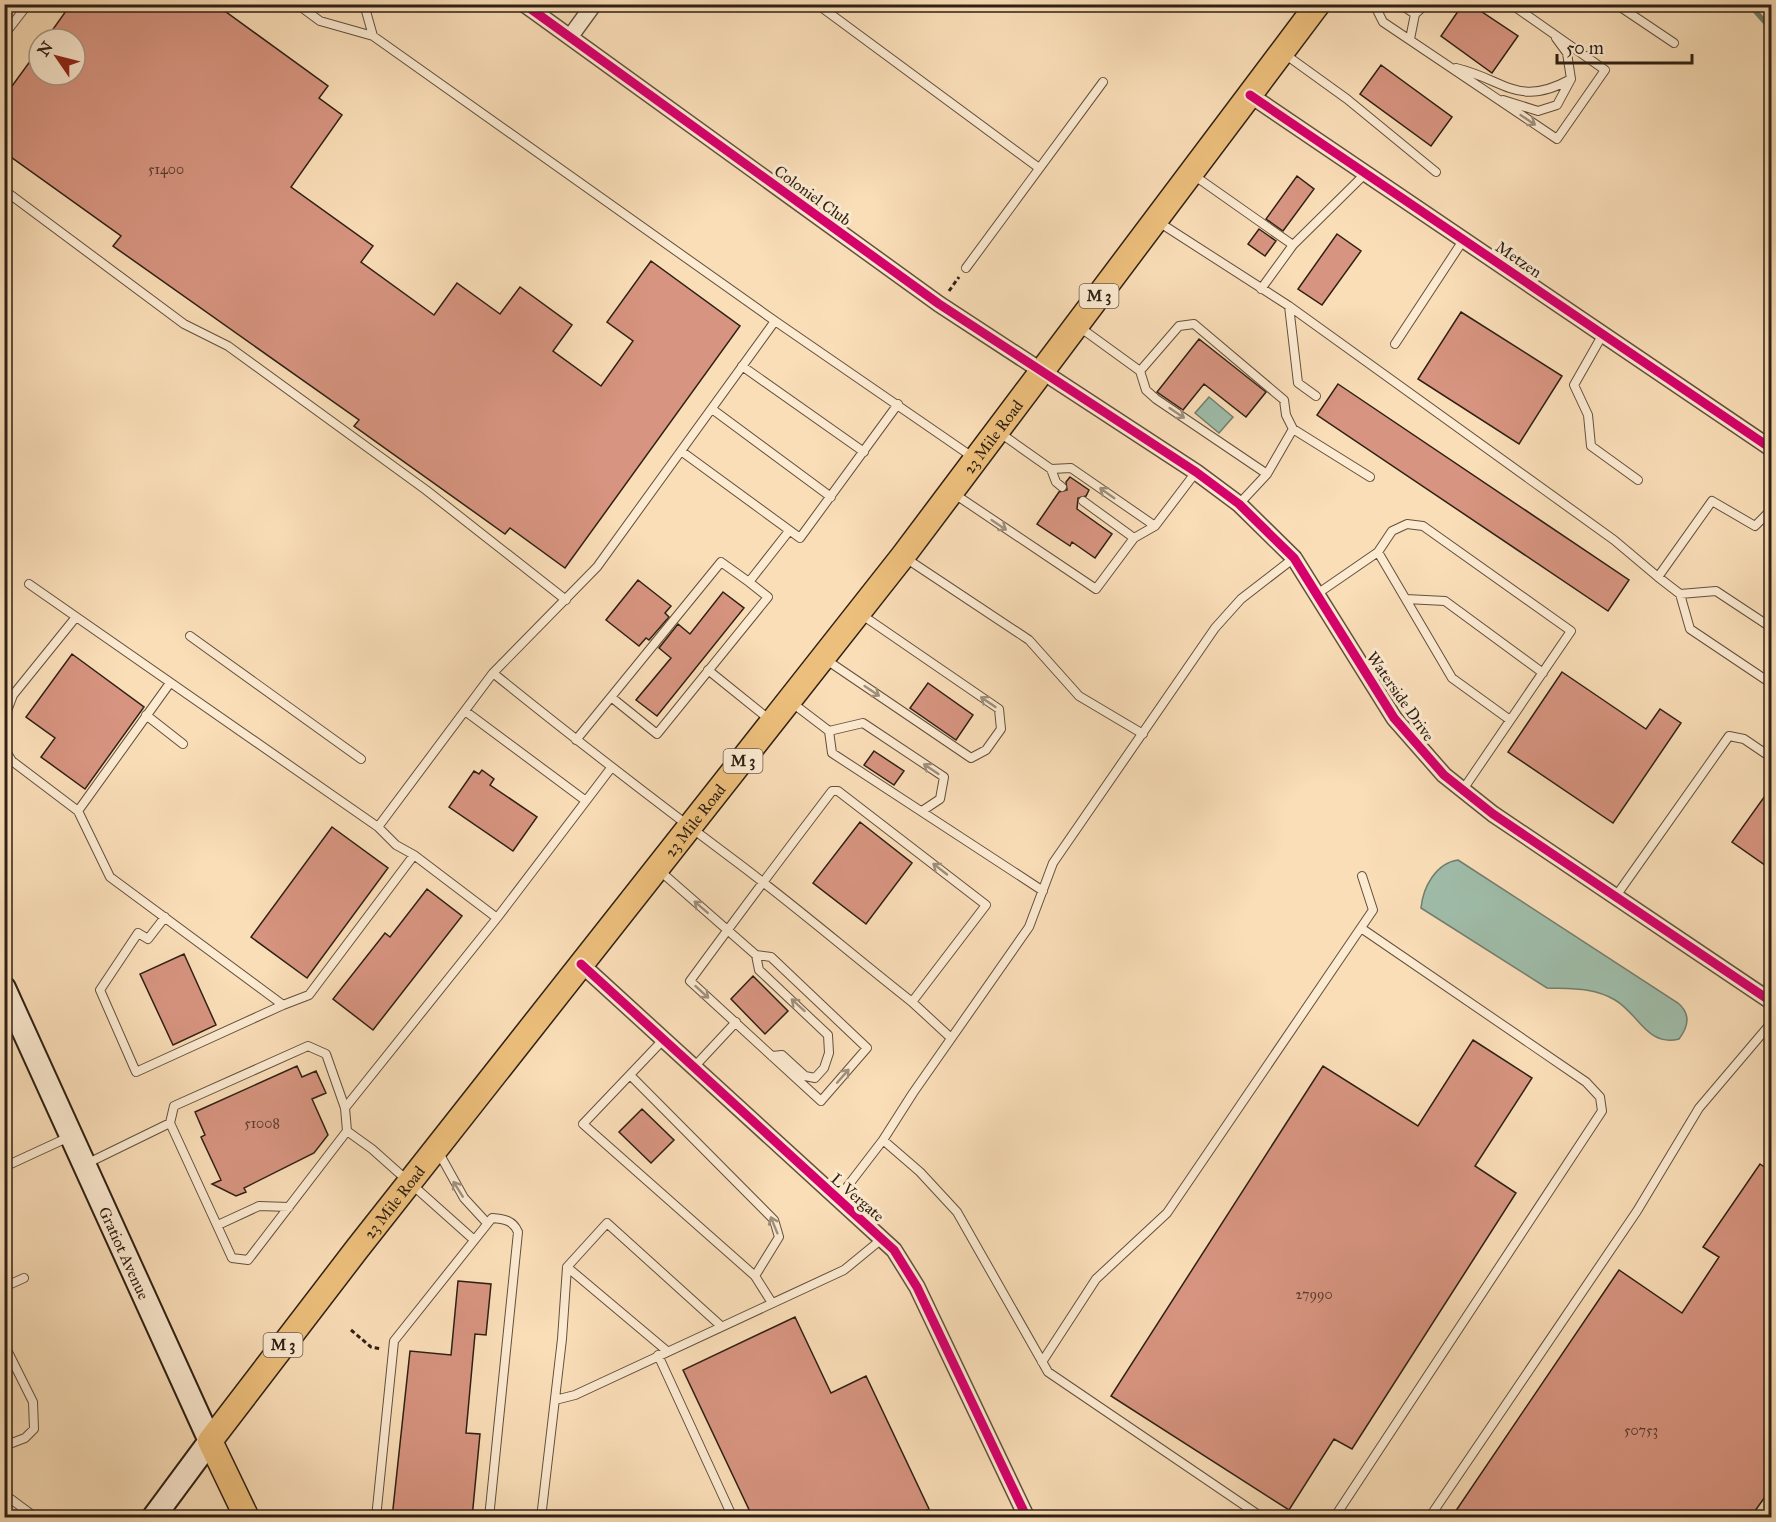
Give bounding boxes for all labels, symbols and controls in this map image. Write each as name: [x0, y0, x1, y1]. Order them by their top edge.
north arrow: [27, 27, 87, 87]
scale bar: [1557, 27, 1692, 65]
text: N: [33, 37, 57, 60]
text: 50 m: [1566, 37, 1604, 59]
one-way arrow: [1519, 114, 1535, 126]
house number: 51400: [148, 161, 184, 178]
street label: Coloniel Club: [771, 161, 855, 230]
street label: Metzen: [1492, 237, 1546, 282]
road number: M 3: [1080, 284, 1118, 308]
street label: 23 Mile Road: [959, 396, 1027, 477]
one-way arrow: [1168, 407, 1185, 419]
one-way arrow: [1099, 487, 1115, 499]
one-way arrow: [991, 519, 1007, 531]
street label: Waterside Drive: [1363, 648, 1439, 745]
one-way arrow: [863, 685, 880, 697]
one-way arrow: [980, 696, 996, 708]
road number: M 3: [724, 749, 762, 773]
one-way arrow: [924, 763, 940, 775]
street label: 23 Mile Road: [661, 781, 730, 861]
one-way arrow: [932, 863, 948, 876]
one-way arrow: [694, 900, 709, 914]
one-way arrow: [694, 985, 709, 999]
one-way arrow: [790, 998, 805, 1012]
one-way arrow: [836, 1069, 850, 1084]
house number: 51008: [244, 1115, 280, 1132]
street label: 23 Mile Road: [360, 1162, 429, 1242]
street label: L Vergate: [826, 1169, 888, 1227]
one-way arrow: [452, 1181, 464, 1198]
street label: Gratiot Avenue: [95, 1204, 153, 1303]
one-way arrow: [768, 1217, 779, 1235]
house number: 27990: [1295, 1286, 1333, 1303]
road number: M 3: [264, 1333, 302, 1357]
house number: 50753: [1624, 1422, 1658, 1439]

